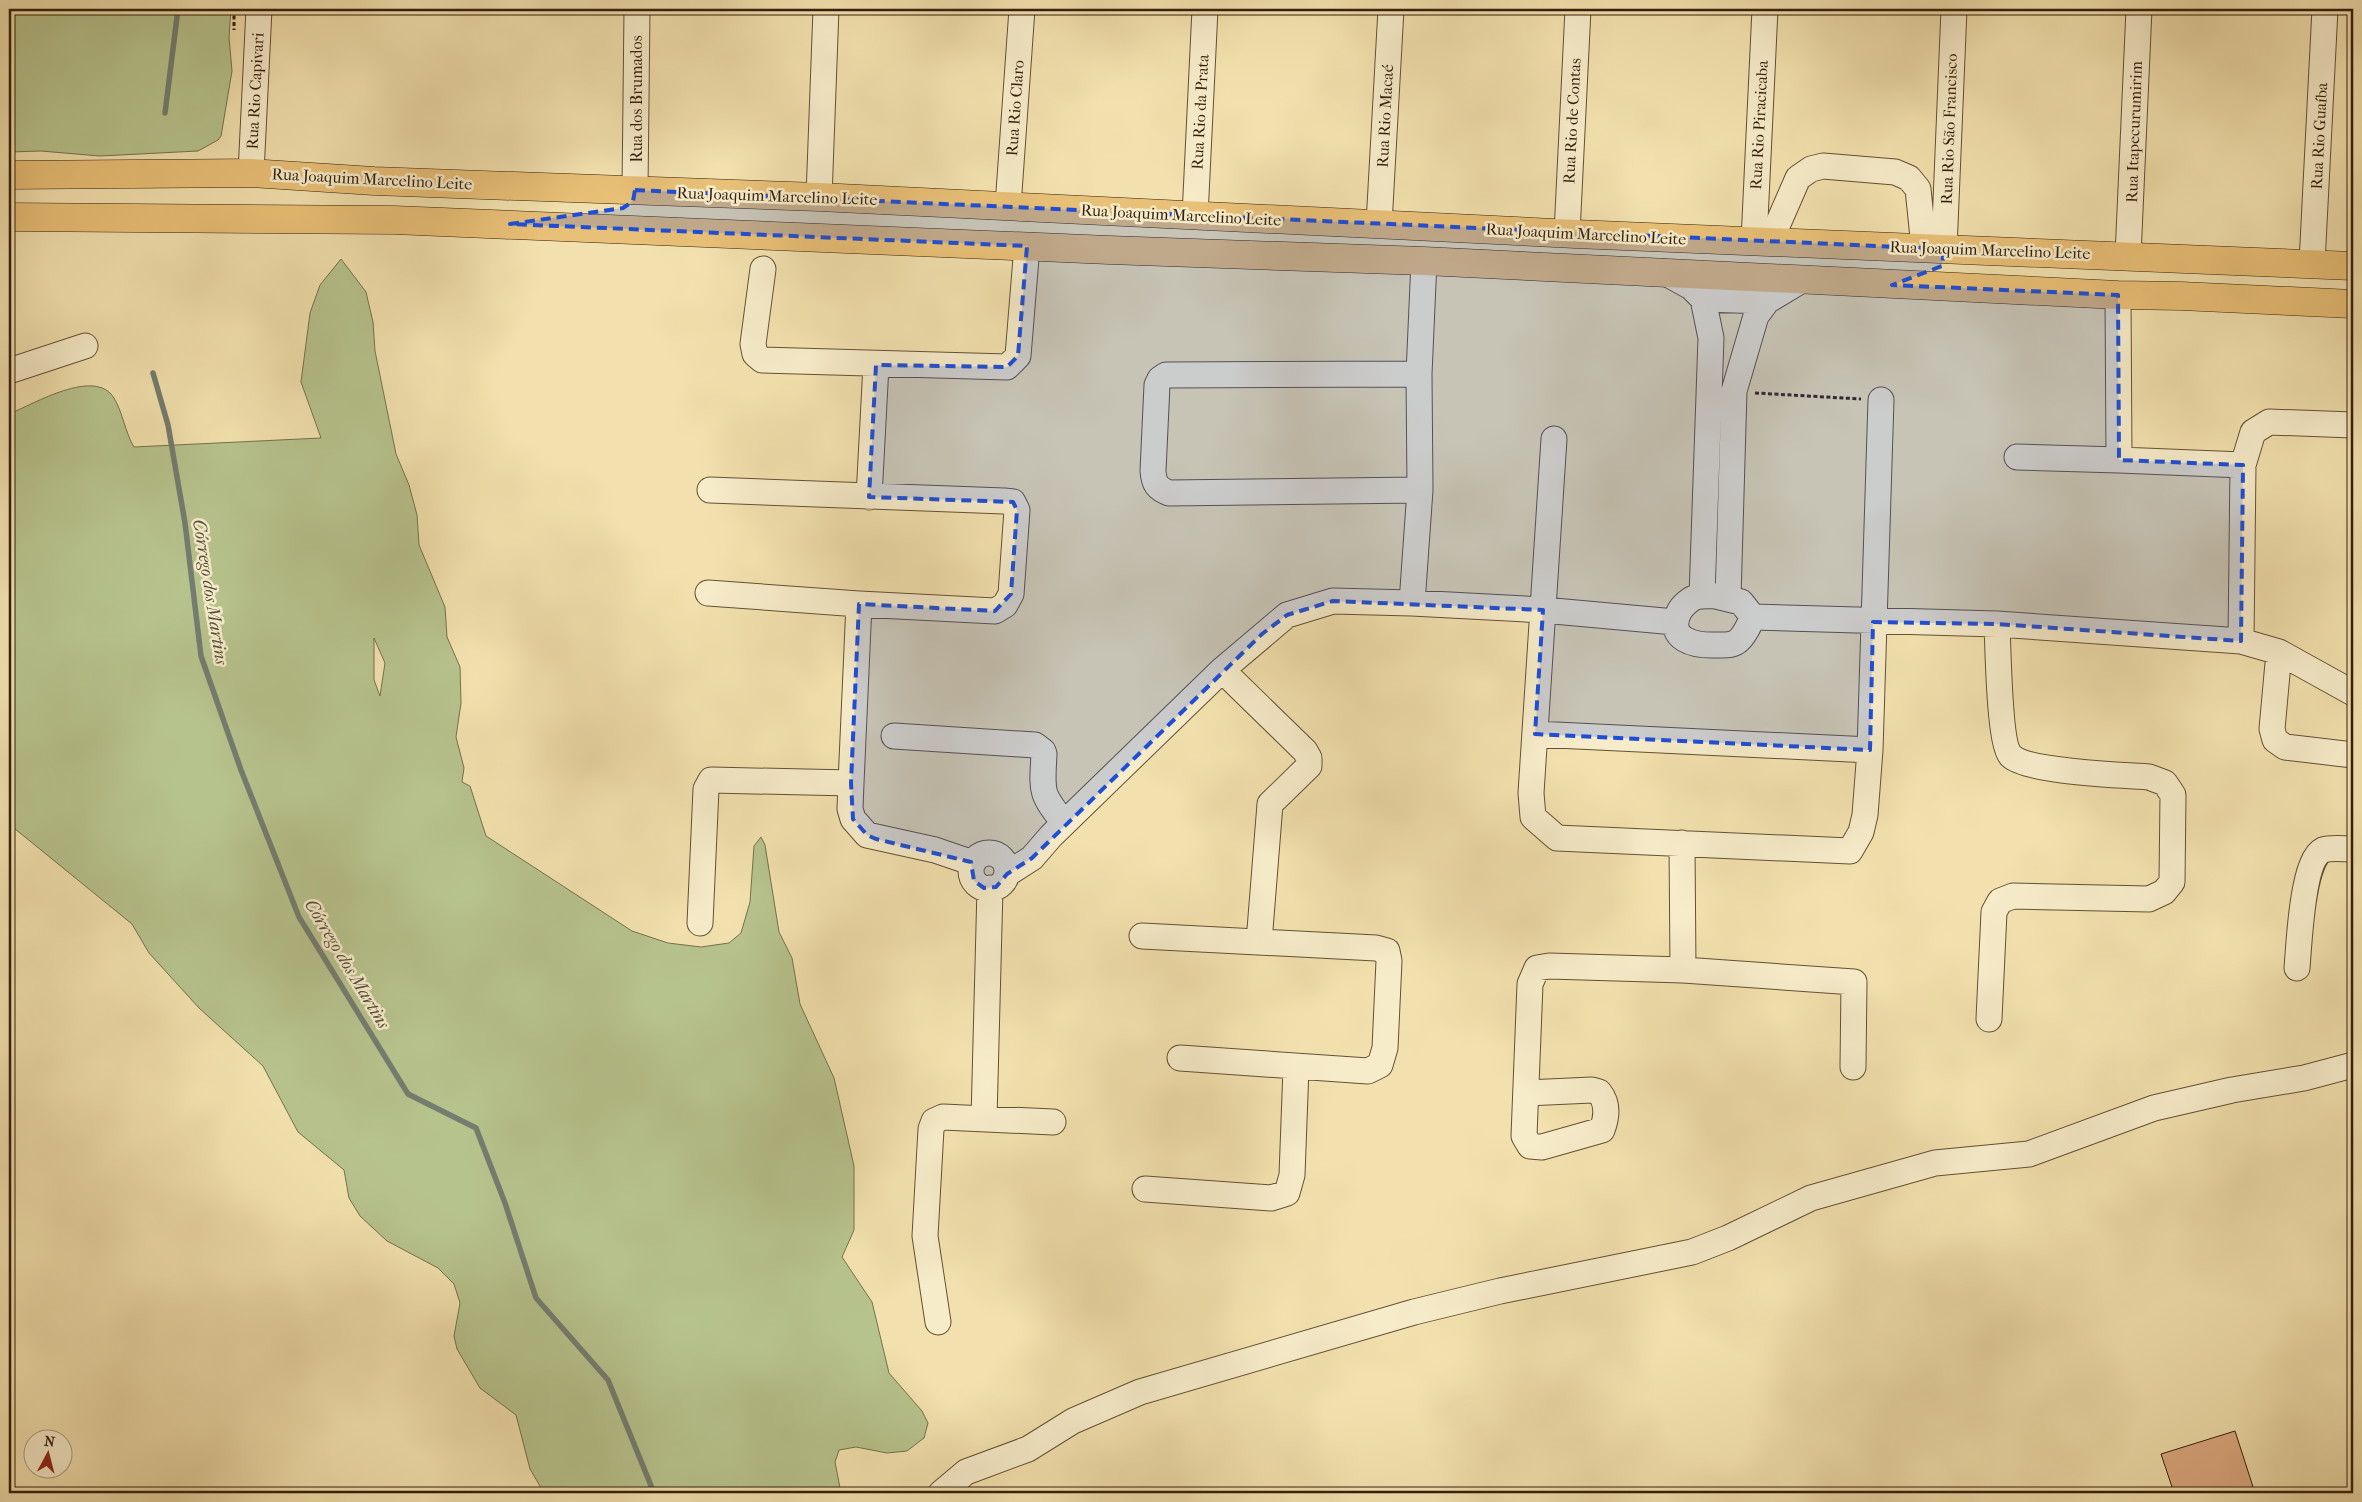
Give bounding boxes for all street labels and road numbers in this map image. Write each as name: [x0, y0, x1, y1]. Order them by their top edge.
street label: Rua Rio Capivari: [242, 32, 268, 150]
street label: Rua dos Brumados: [627, 35, 646, 163]
street label: Rua Rio da Prata: [1187, 53, 1213, 170]
street label: Rua Rio São Francisco: [1937, 53, 1961, 205]
street label: Rua Rio de Contas: [1559, 57, 1585, 184]
street label: Rua Rio Claro: [1002, 59, 1028, 157]
street label: Rua Rio Piracicaba: [1746, 59, 1772, 190]
street label: Rua Itapecurumirim: [2122, 60, 2146, 203]
street label: Rua Rio Macaé: [1373, 64, 1397, 168]
street label: Rua Rio Guaíba: [2307, 81, 2331, 190]
street label: Rua Joaquim Marcelino Leite: [271, 164, 473, 194]
street label: Rua Joaquim Marcelino Leite: [676, 183, 878, 209]
street label: Rua Joaquim Marcelino Leite: [1080, 200, 1282, 230]
street label: Rua Joaquim Marcelino Leite: [1485, 219, 1687, 249]
street label: Rua Joaquim Marcelino Leite: [1889, 237, 2091, 263]

